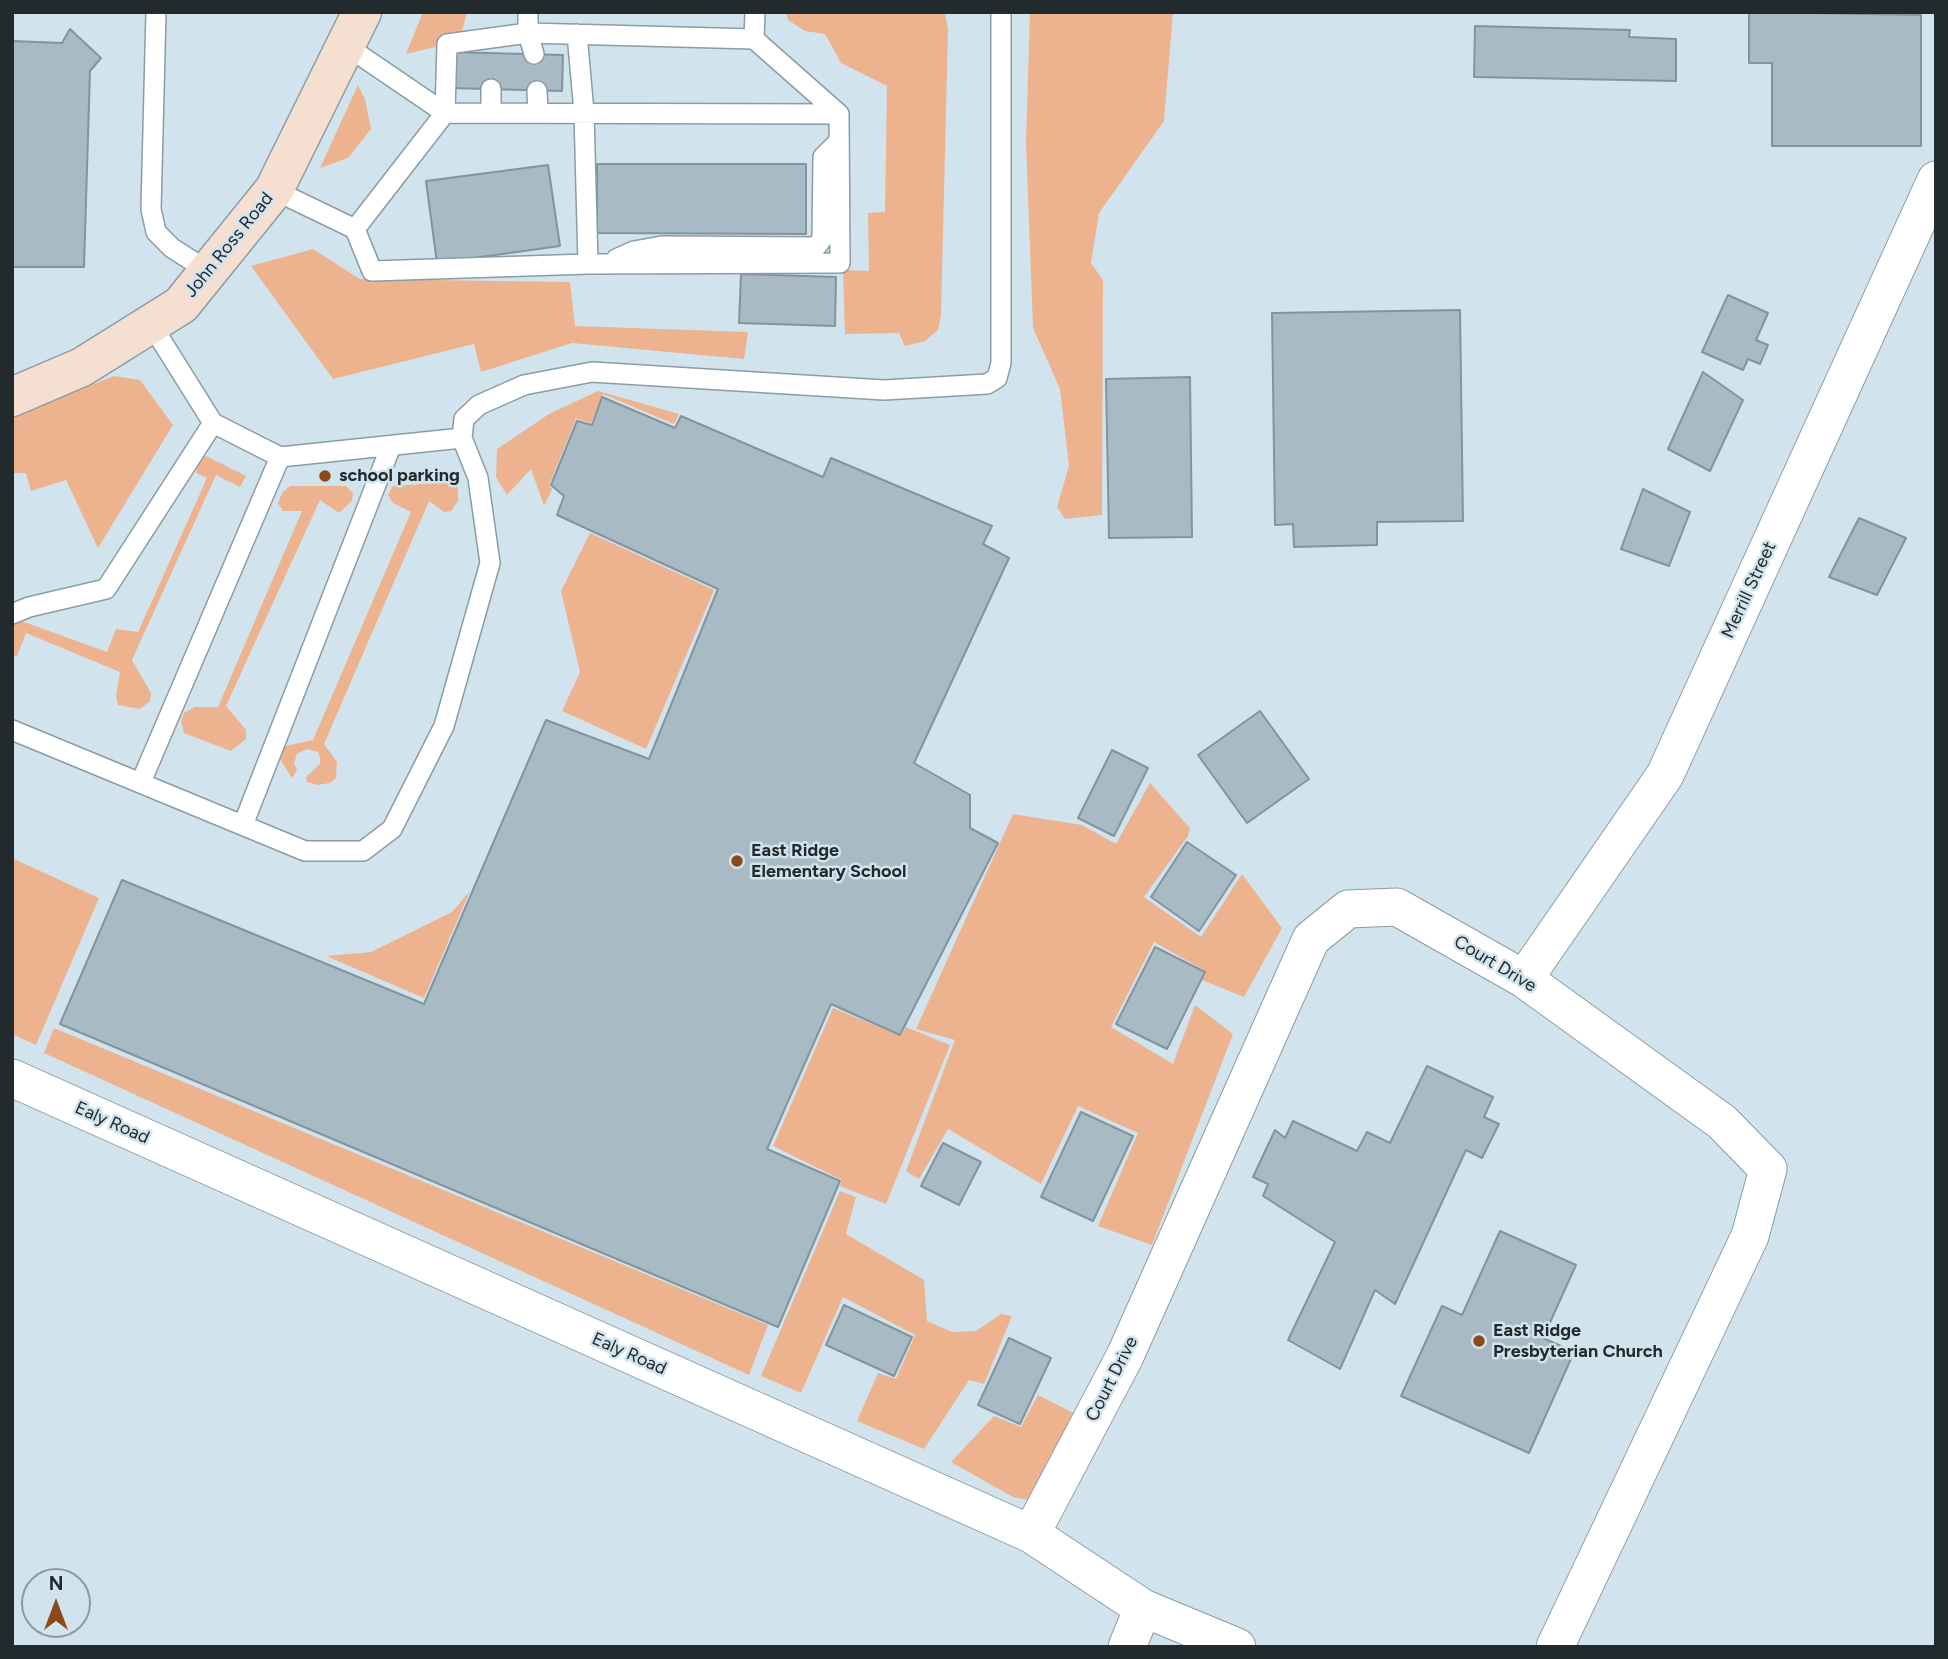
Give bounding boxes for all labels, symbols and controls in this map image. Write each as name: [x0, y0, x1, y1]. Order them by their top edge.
street label: John Ross Road: [180, 188, 278, 302]
place label: school parking: [339, 465, 460, 487]
marker: school parking: [317, 468, 333, 484]
street label: Merrill Street: [1717, 538, 1781, 642]
place label: East Ridge Elementary School: [751, 840, 906, 882]
marker: East Ridge Elementary School: [729, 853, 745, 869]
street label: Court Drive: [1450, 931, 1540, 997]
street label: Ealy Road: [71, 1097, 153, 1149]
place label: East Ridge Presbyterian Church: [1493, 1320, 1663, 1362]
street label: Ealy Road: [588, 1328, 670, 1380]
street label: Court Drive: [1081, 1333, 1143, 1425]
marker: East Ridge Presbyterian Church: [1471, 1333, 1487, 1349]
north arrow: [21, 1568, 91, 1638]
text: N: [49, 1572, 63, 1595]

